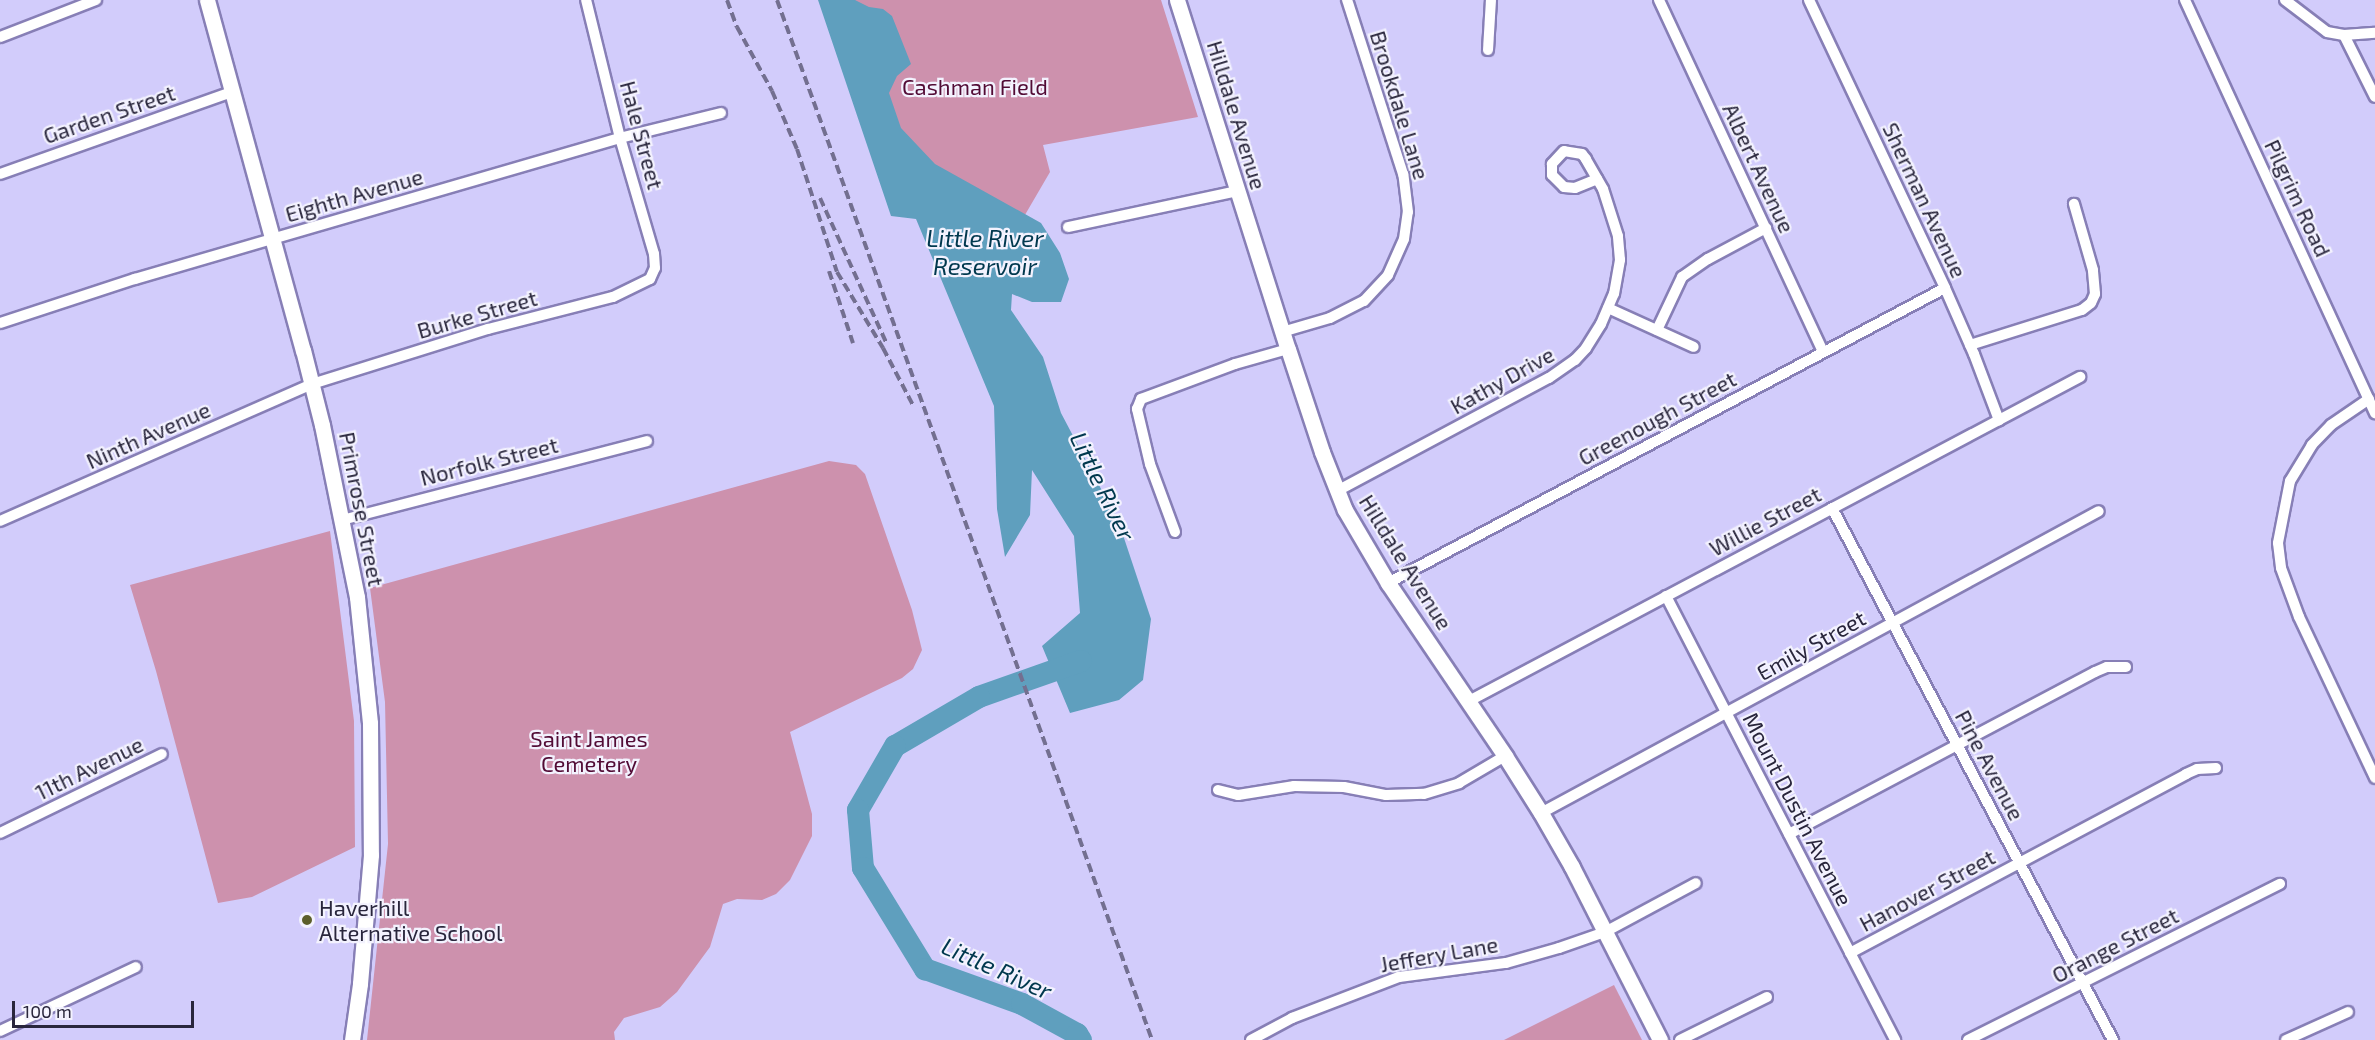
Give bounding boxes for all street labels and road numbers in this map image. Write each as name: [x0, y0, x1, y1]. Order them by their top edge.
street label: Brookdale Lane: [1365, 28, 1435, 182]
street label: Hilldale Avenue: [1202, 37, 1272, 193]
street label: Hale Street: [615, 78, 669, 192]
street label: Garden Street: [40, 79, 178, 149]
street label: Albert Avenue: [1717, 99, 1801, 237]
street label: Sherman Avenue: [1877, 118, 1973, 282]
street label: Pilgrim Road: [2259, 135, 2337, 261]
street label: Eighth Avenue: [282, 163, 426, 227]
street label: Burke Street: [414, 284, 540, 344]
street label: Kathy Drive: [1445, 341, 1559, 419]
street label: Greenough Street: [1574, 365, 1740, 471]
street label: Ninth Avenue: [82, 396, 214, 474]
street label: Primrose Street: [334, 430, 390, 588]
street label: Norfolk Street: [417, 431, 561, 491]
street label: Willie Street: [1705, 481, 1825, 561]
street label: Hilldale Avenue: [1354, 489, 1458, 635]
street label: Emily Street: [1752, 604, 1870, 686]
street label: Pine Avenue: [1950, 705, 2030, 825]
street label: Mount Dustin Avenue: [1738, 708, 1858, 910]
street label: 11th Avenue: [30, 730, 148, 806]
street label: Hanover Street: [1855, 843, 1999, 937]
street label: Orange Street: [2047, 902, 2183, 988]
street label: Jeffery Lane: [1378, 931, 1500, 977]

